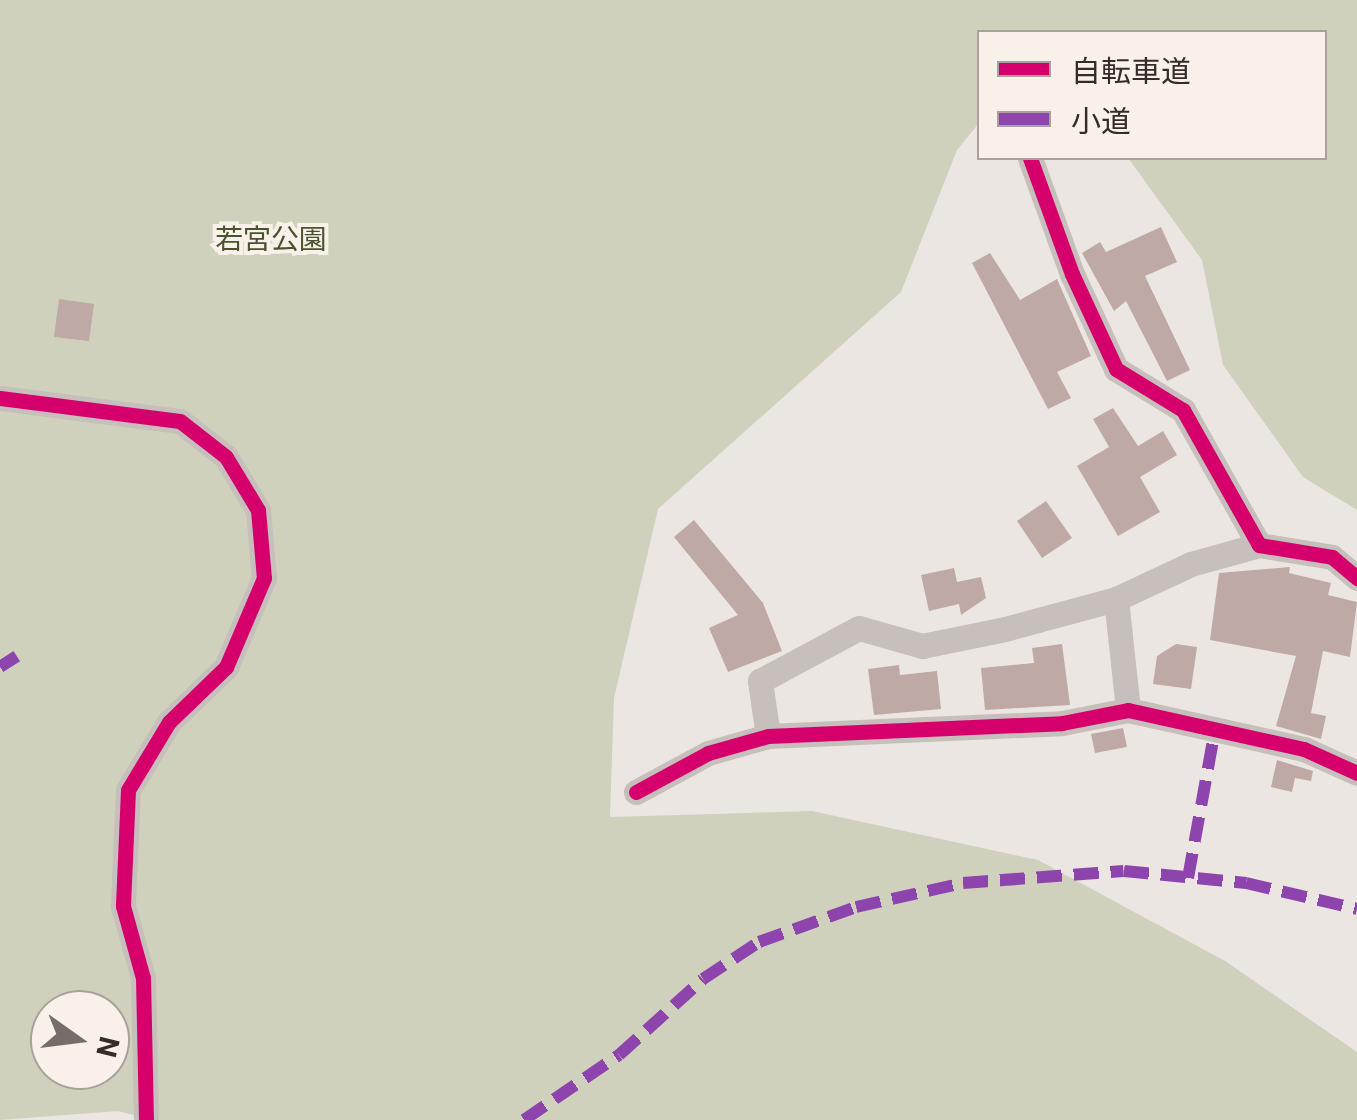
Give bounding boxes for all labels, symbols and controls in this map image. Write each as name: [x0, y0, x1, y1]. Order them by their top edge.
legend: [977, 30, 1327, 160]
text: 自転車道: [1071, 54, 1191, 89]
text: 小道: [1071, 104, 1131, 139]
park label: 若宮公園: [215, 223, 327, 257]
north arrow: [30, 990, 130, 1090]
text: N: [89, 1033, 126, 1060]

